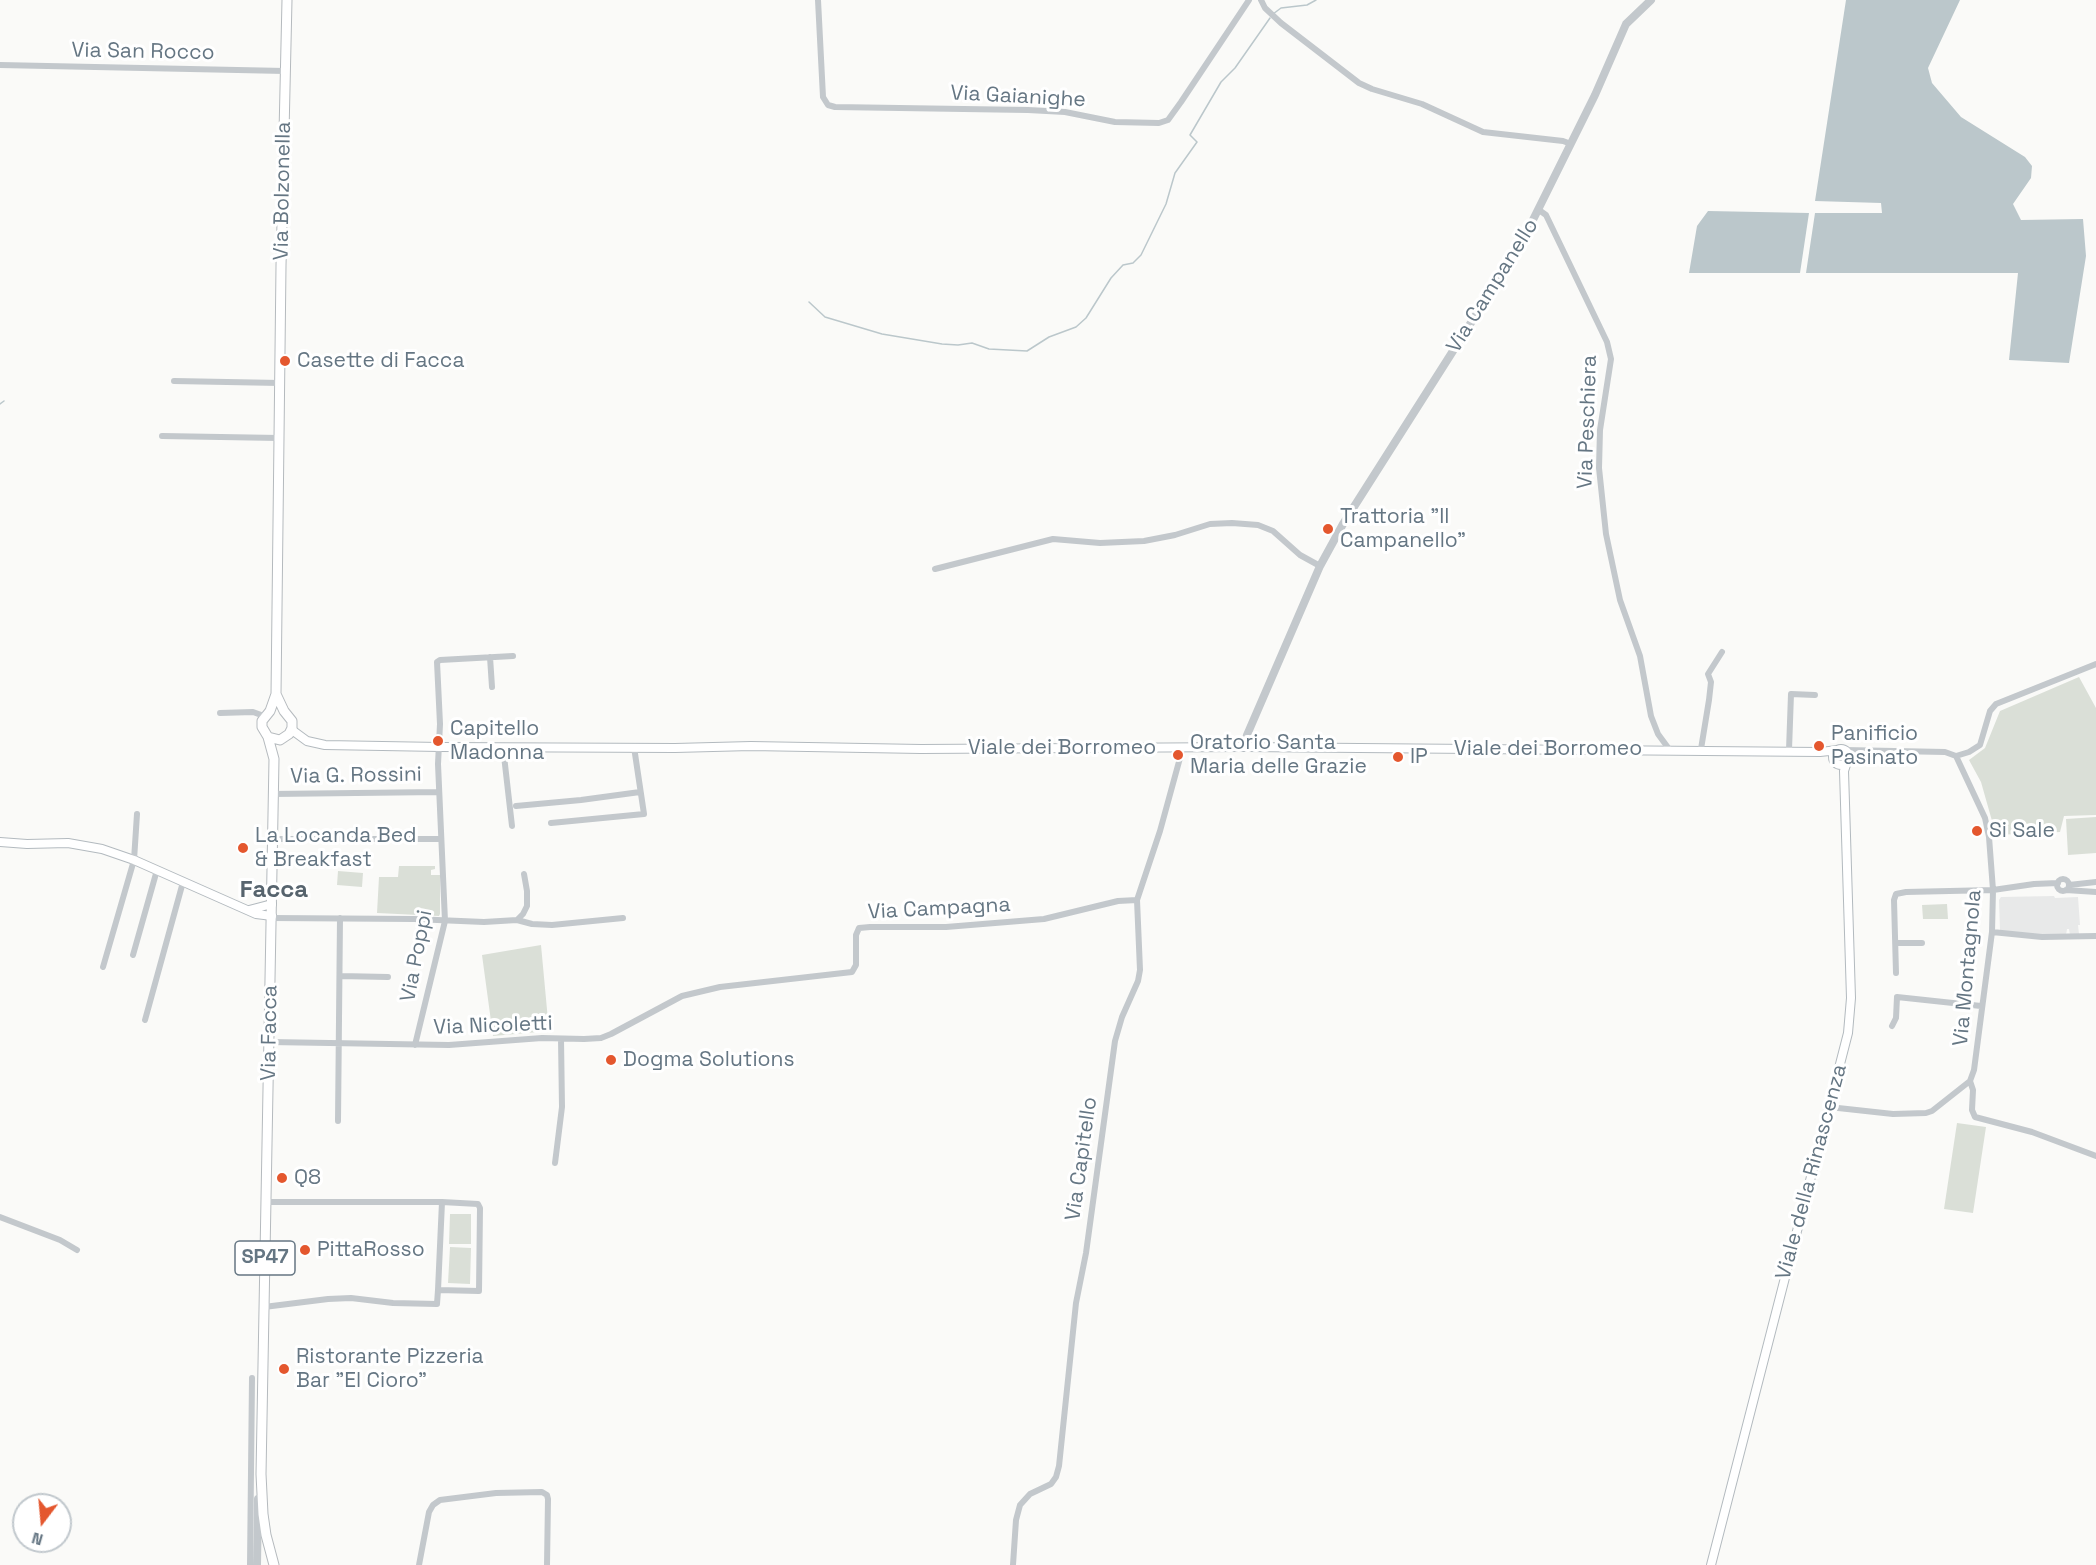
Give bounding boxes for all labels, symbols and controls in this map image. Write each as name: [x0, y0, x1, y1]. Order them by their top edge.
street label: Via San Rocco: [71, 38, 215, 66]
street label: Via Gaianighe: [950, 81, 1086, 113]
street label: Via Bolzonella: [269, 121, 297, 261]
street label: Via Campanello: [1442, 214, 1544, 358]
place label: Casette di Facca: [297, 348, 464, 374]
marker: Casette di Facca: [278, 354, 292, 368]
street label: Via Peschiera: [1573, 355, 1603, 489]
place label: Trattoria "Il Campanello": [1340, 504, 1466, 554]
marker: Trattoria "Il Campanello": [1321, 522, 1335, 536]
place label: Capitello Madonna: [450, 716, 544, 766]
place label: Panificio Pasinato: [1831, 721, 1918, 771]
place label: Oratorio Santa Maria delle Grazie: [1190, 730, 1367, 780]
marker: Capitello Madonna: [431, 734, 445, 748]
street label: Viale dei Borromeo: [968, 735, 1156, 761]
street label: Viale dei Borromeo: [1454, 736, 1642, 762]
marker: Panificio Pasinato: [1812, 739, 1826, 753]
place label: IP: [1410, 744, 1428, 770]
marker: Oratorio Santa Maria delle Grazie: [1171, 748, 1185, 762]
marker: IP: [1391, 750, 1405, 764]
street label: Via G. Rossini: [290, 762, 422, 790]
place label: Si Sale: [1989, 818, 2055, 844]
place label: La Locanda Bed & Breakfast: [255, 823, 417, 873]
marker: Si Sale: [1970, 824, 1984, 838]
marker: La Locanda Bed & Breakfast: [236, 841, 250, 855]
district label: Facca: [240, 876, 308, 904]
street label: Via Montagnola: [1949, 889, 1987, 1047]
street label: Via Campagna: [867, 893, 1011, 925]
street label: Via Poppi: [396, 908, 438, 1004]
street label: Via Facca: [257, 985, 283, 1081]
street label: Via Nicoletti: [433, 1011, 553, 1041]
place label: Dogma Solutions: [623, 1047, 794, 1073]
marker: Dogma Solutions: [604, 1053, 618, 1067]
street label: Viale della Rinascenza: [1771, 1061, 1853, 1283]
street label: Via Capitello: [1061, 1095, 1103, 1223]
place label: Q8: [294, 1165, 321, 1191]
marker: Q8: [275, 1171, 289, 1185]
place label: PittaRosso: [317, 1237, 425, 1263]
road number: SP47: [235, 1241, 295, 1275]
marker: PittaRosso: [298, 1243, 312, 1257]
place label: Ristorante Pizzeria Bar "El Cioro": [296, 1344, 484, 1394]
marker: Ristorante Pizzeria Bar "El Cioro": [277, 1362, 291, 1376]
north arrow: [12, 1493, 72, 1553]
text: N: [29, 1527, 46, 1550]

